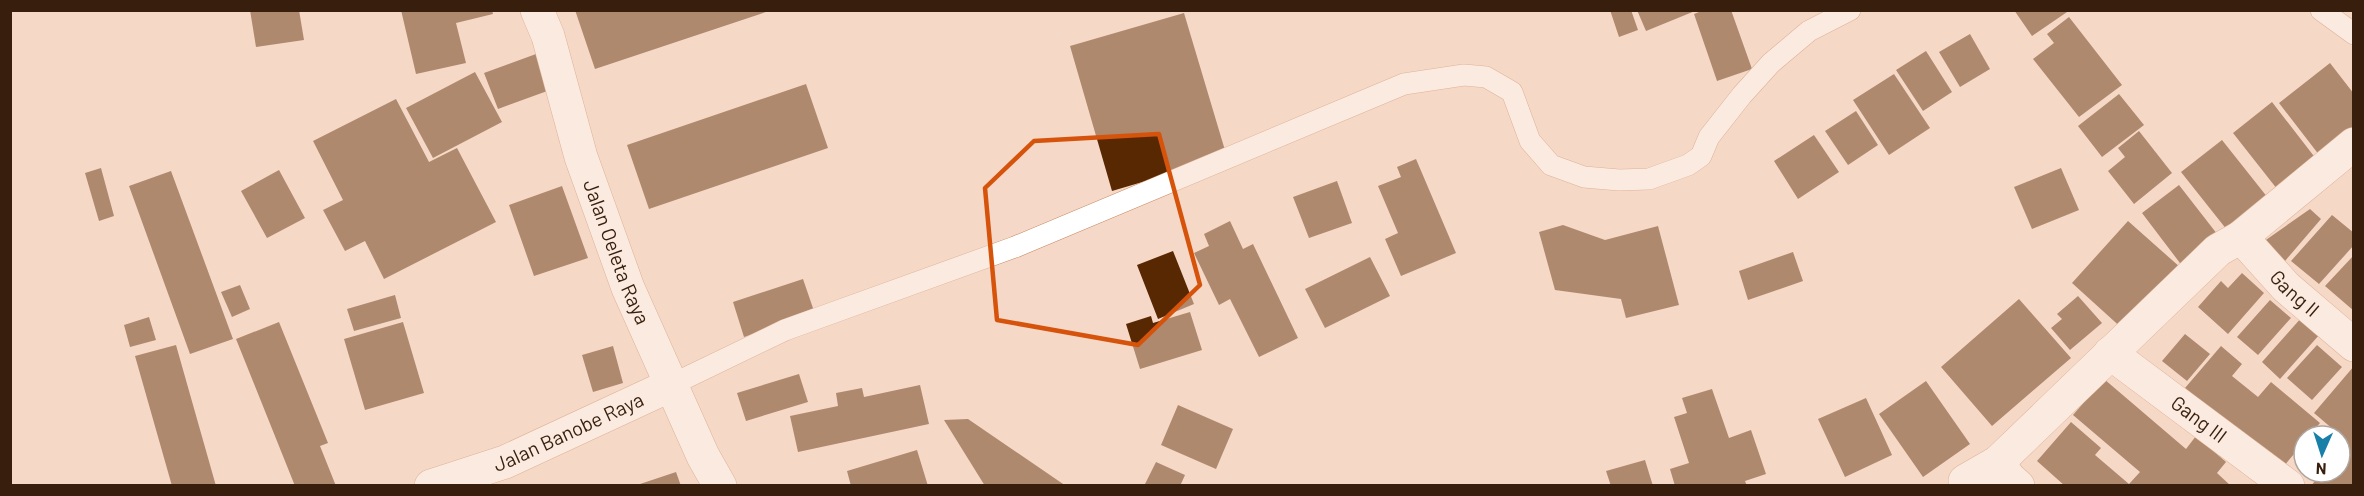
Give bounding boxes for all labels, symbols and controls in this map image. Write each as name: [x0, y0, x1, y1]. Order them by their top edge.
street label: Jalan Oeleta Raya: [579, 176, 656, 328]
street label: Gang II: [2266, 265, 2325, 321]
street label: Jalan Banobe Raya: [490, 386, 647, 476]
street label: Gang III: [2167, 390, 2232, 447]
north arrow: [2292, 424, 2352, 484]
text: N: [2315, 460, 2327, 479]

